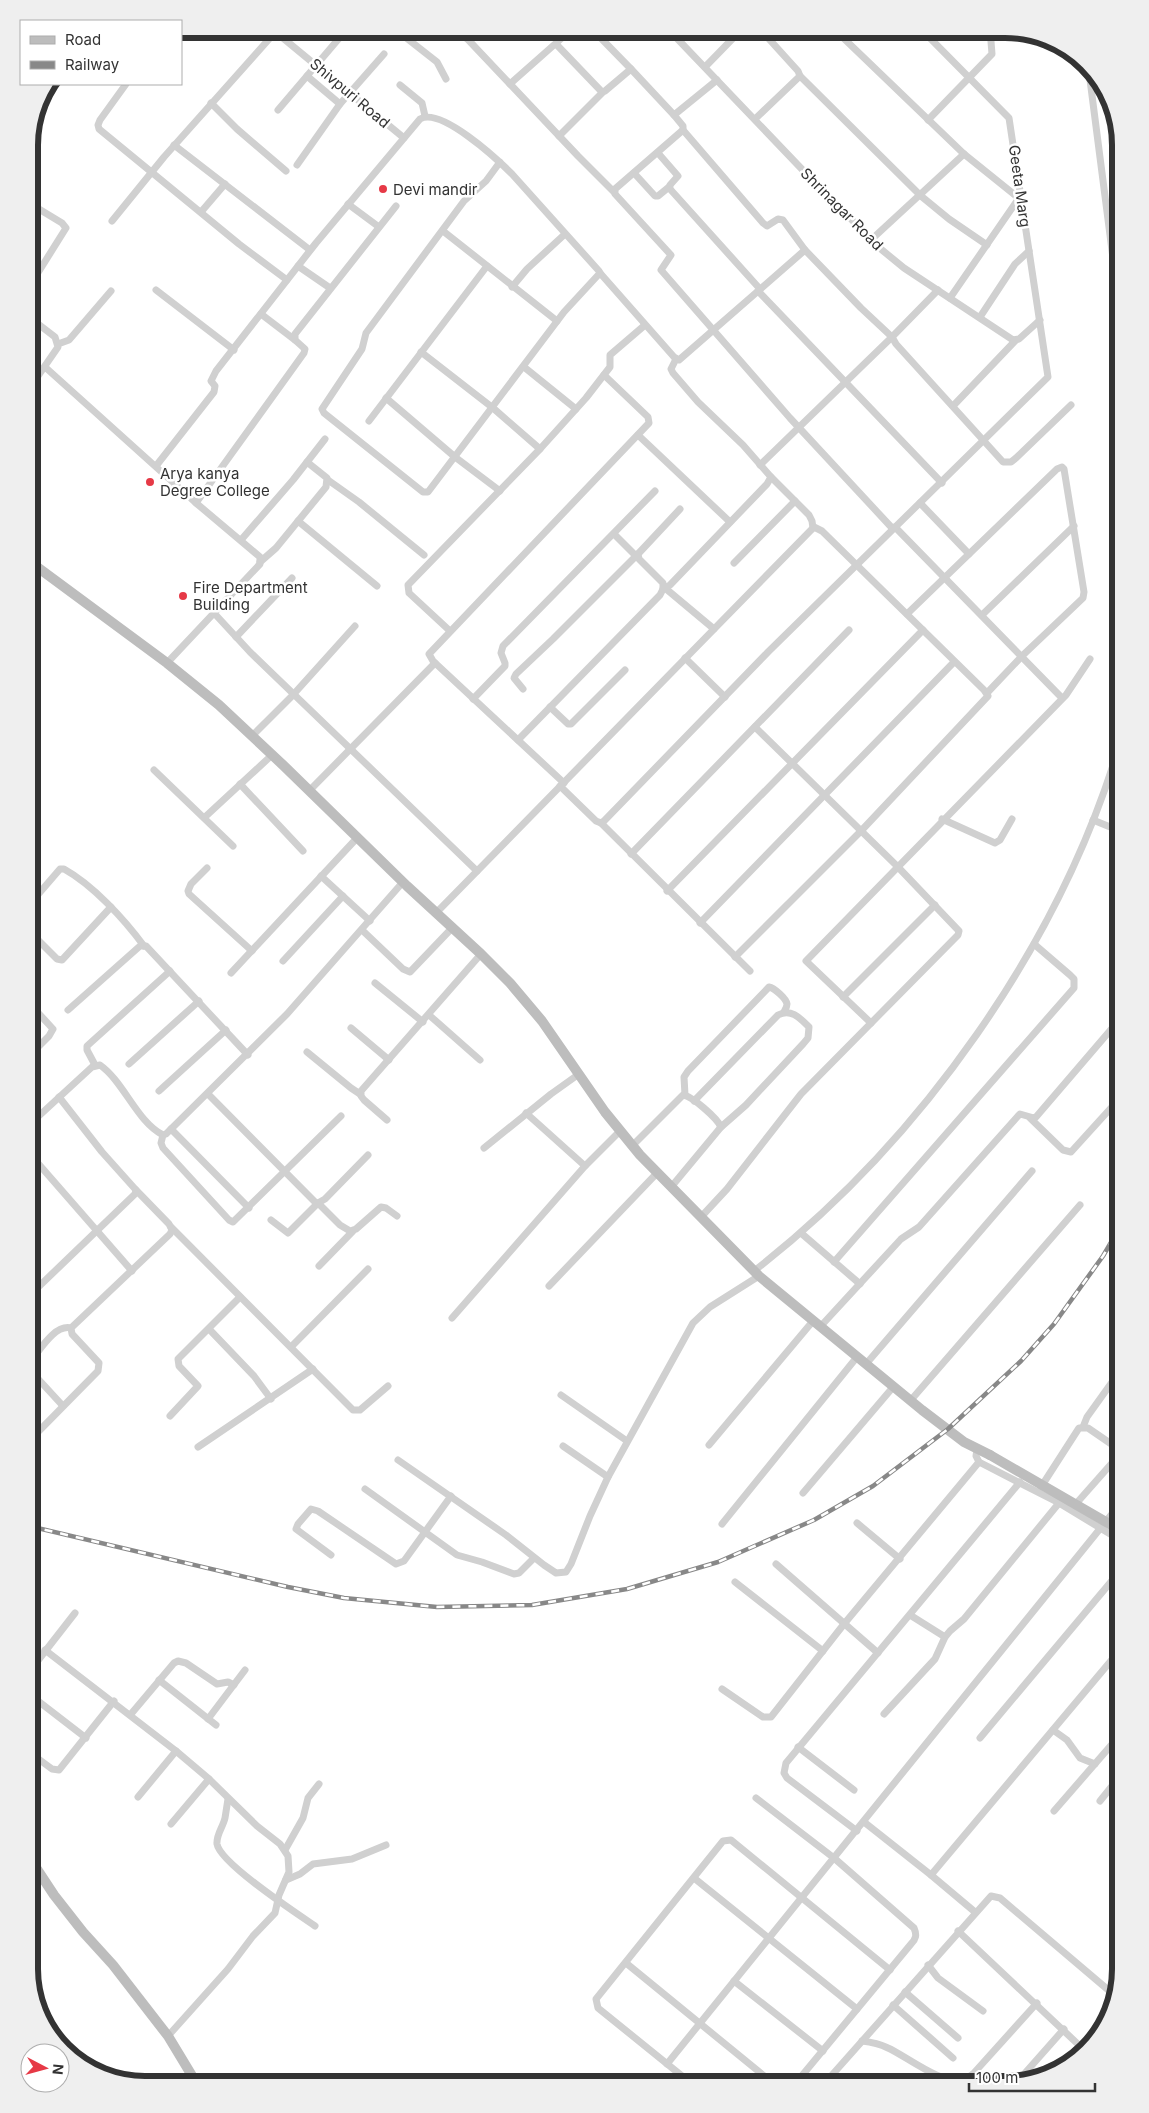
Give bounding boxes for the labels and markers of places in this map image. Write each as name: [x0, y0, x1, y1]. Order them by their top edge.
place label: Devi mandir: [393, 180, 478, 199]
marker: Devi mandir: [377, 183, 389, 195]
place label: Arya kanya Degree College: [160, 464, 270, 500]
marker: Arya kanya Degree College: [144, 476, 156, 488]
place label: Fire Department Building: [193, 578, 308, 614]
marker: Fire Department Building: [177, 590, 189, 602]

